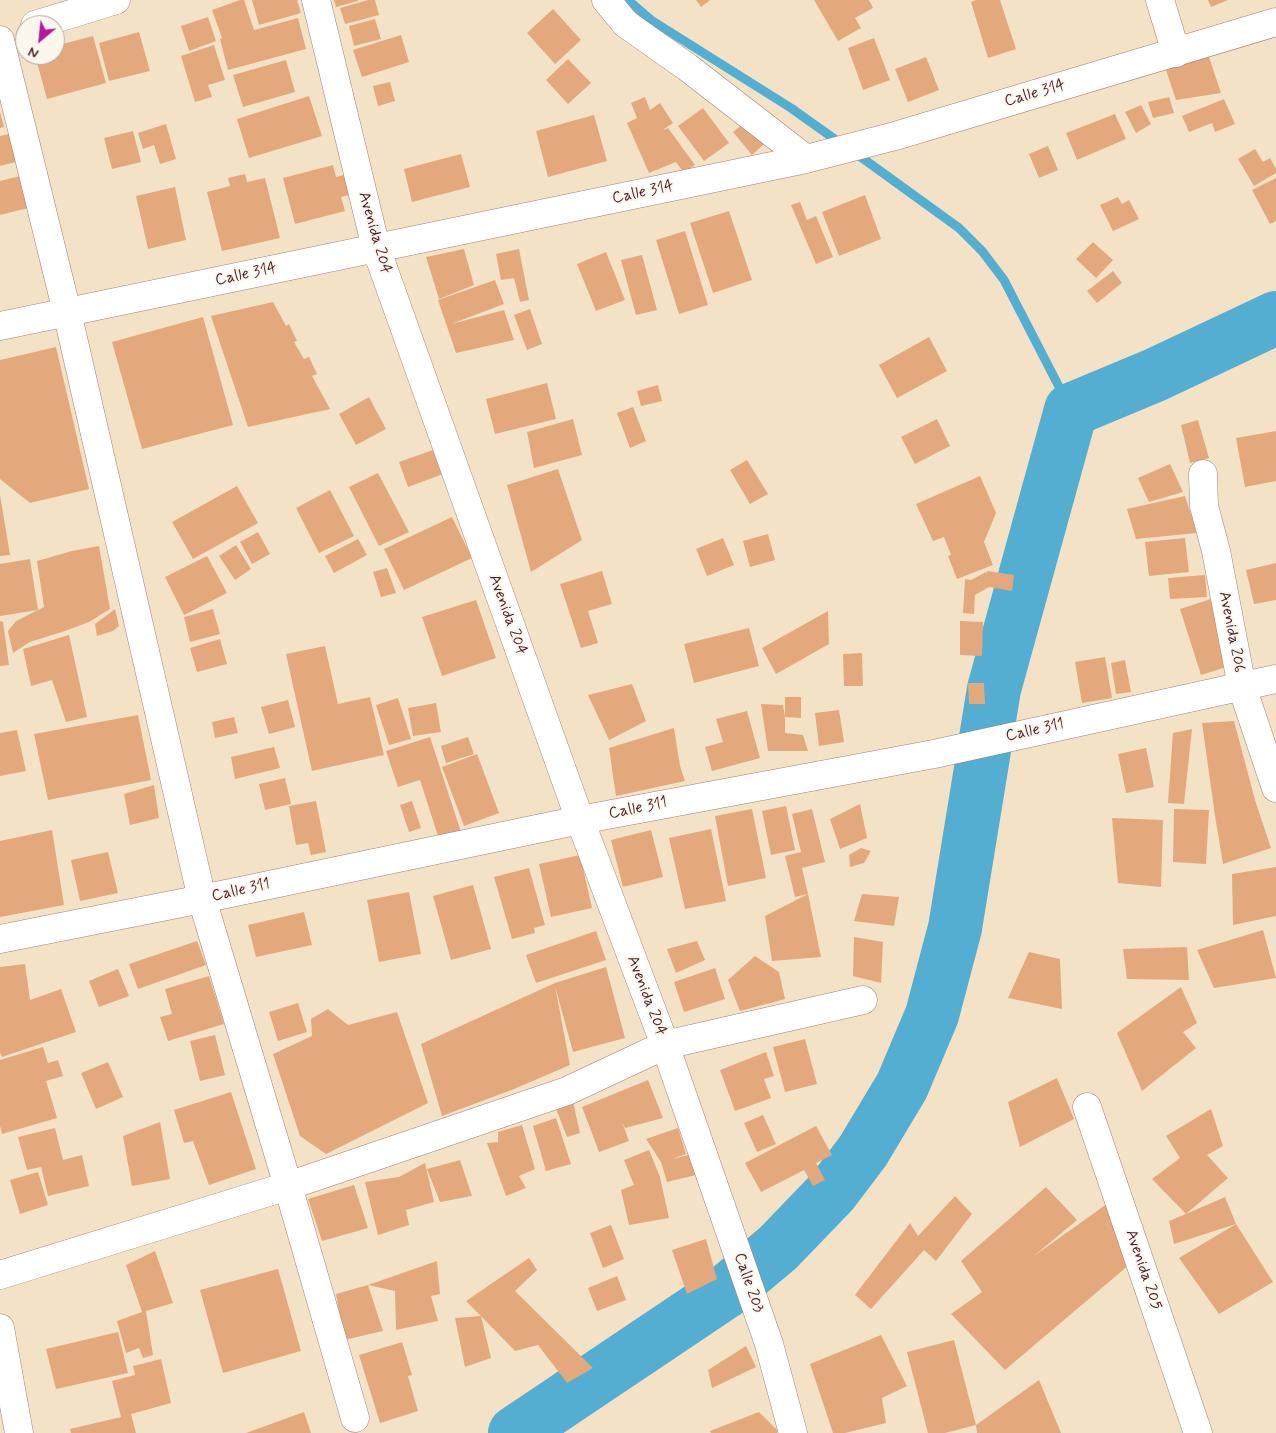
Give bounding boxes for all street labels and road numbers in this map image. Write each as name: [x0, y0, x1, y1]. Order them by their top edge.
street label: Calle 314: [1002, 76, 1068, 112]
street label: Calle 314: [611, 177, 675, 209]
street label: Avenida 204: [353, 190, 395, 276]
street label: Calle 314: [214, 259, 278, 291]
street label: Avenida 204: [484, 572, 530, 658]
street label: Avenida 206: [1214, 590, 1248, 674]
street label: Calle 311: [1004, 715, 1066, 747]
street label: Calle 311: [607, 794, 669, 824]
street label: Calle 311: [210, 875, 272, 907]
street label: Avenida 204: [622, 953, 670, 1039]
street label: Avenida 205: [1120, 1227, 1166, 1313]
street label: Calle 203: [729, 1250, 767, 1316]

